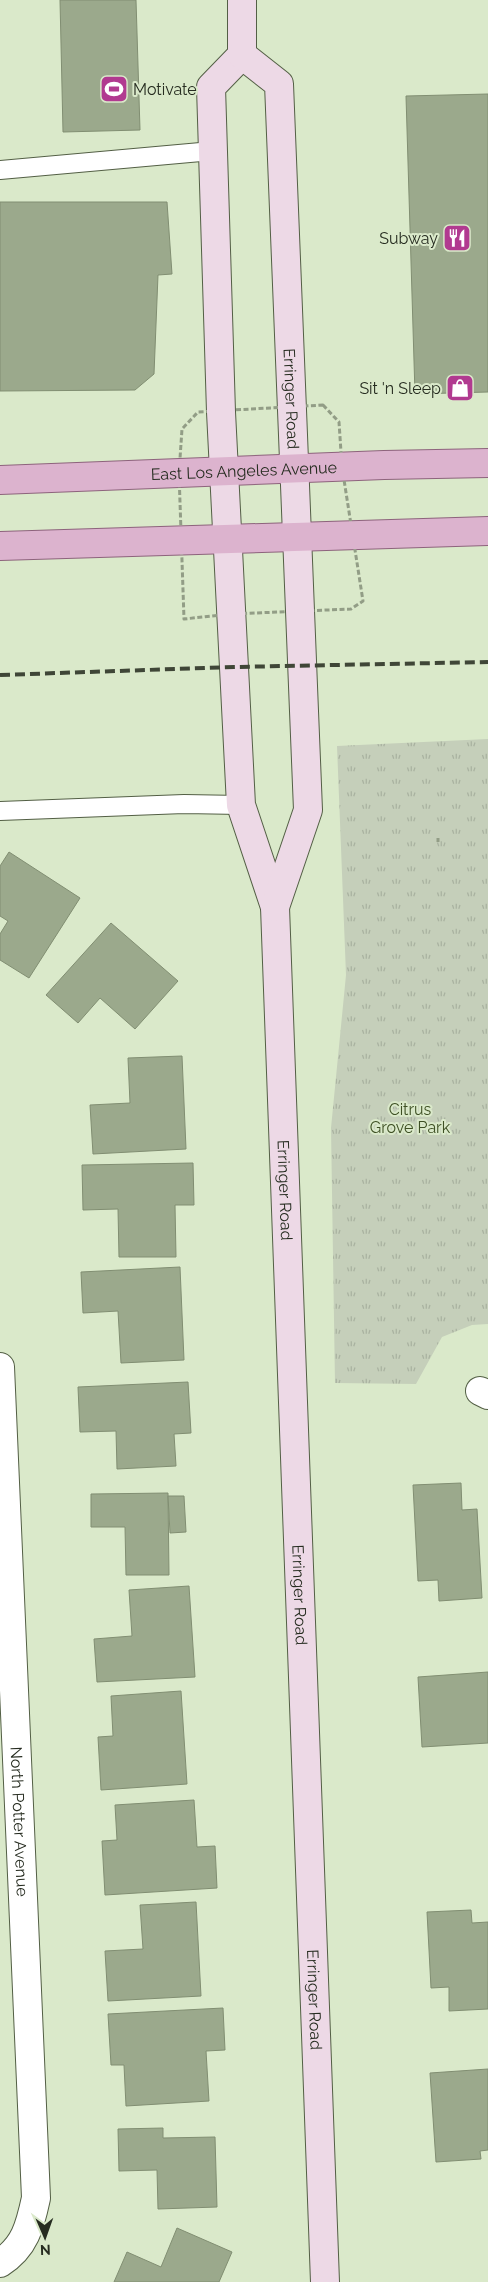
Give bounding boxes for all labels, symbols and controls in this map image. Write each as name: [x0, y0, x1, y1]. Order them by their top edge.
sports icon: Motivate: [99, 74, 129, 104]
place label: Motivate: [133, 80, 197, 99]
restaurant icon: Subway: [442, 223, 472, 253]
place label: Subway: [379, 229, 438, 248]
street label: Erringer Road: [280, 348, 303, 450]
shop icon: Sit 'n Sleep: [445, 373, 475, 403]
place label: Sit 'n Sleep: [359, 379, 441, 398]
street label: East Los Angeles Avenue: [150, 458, 337, 484]
park label: Citrus Grove Park: [370, 1100, 451, 1137]
street label: Erringer Road: [273, 1139, 296, 1241]
street label: Erringer Road: [288, 1544, 311, 1646]
street label: North Potter Avenue: [6, 1746, 32, 1897]
street label: Erringer Road: [303, 1949, 326, 2050]
north arrow: [20, 2212, 70, 2262]
text: N: [40, 2242, 51, 2258]

